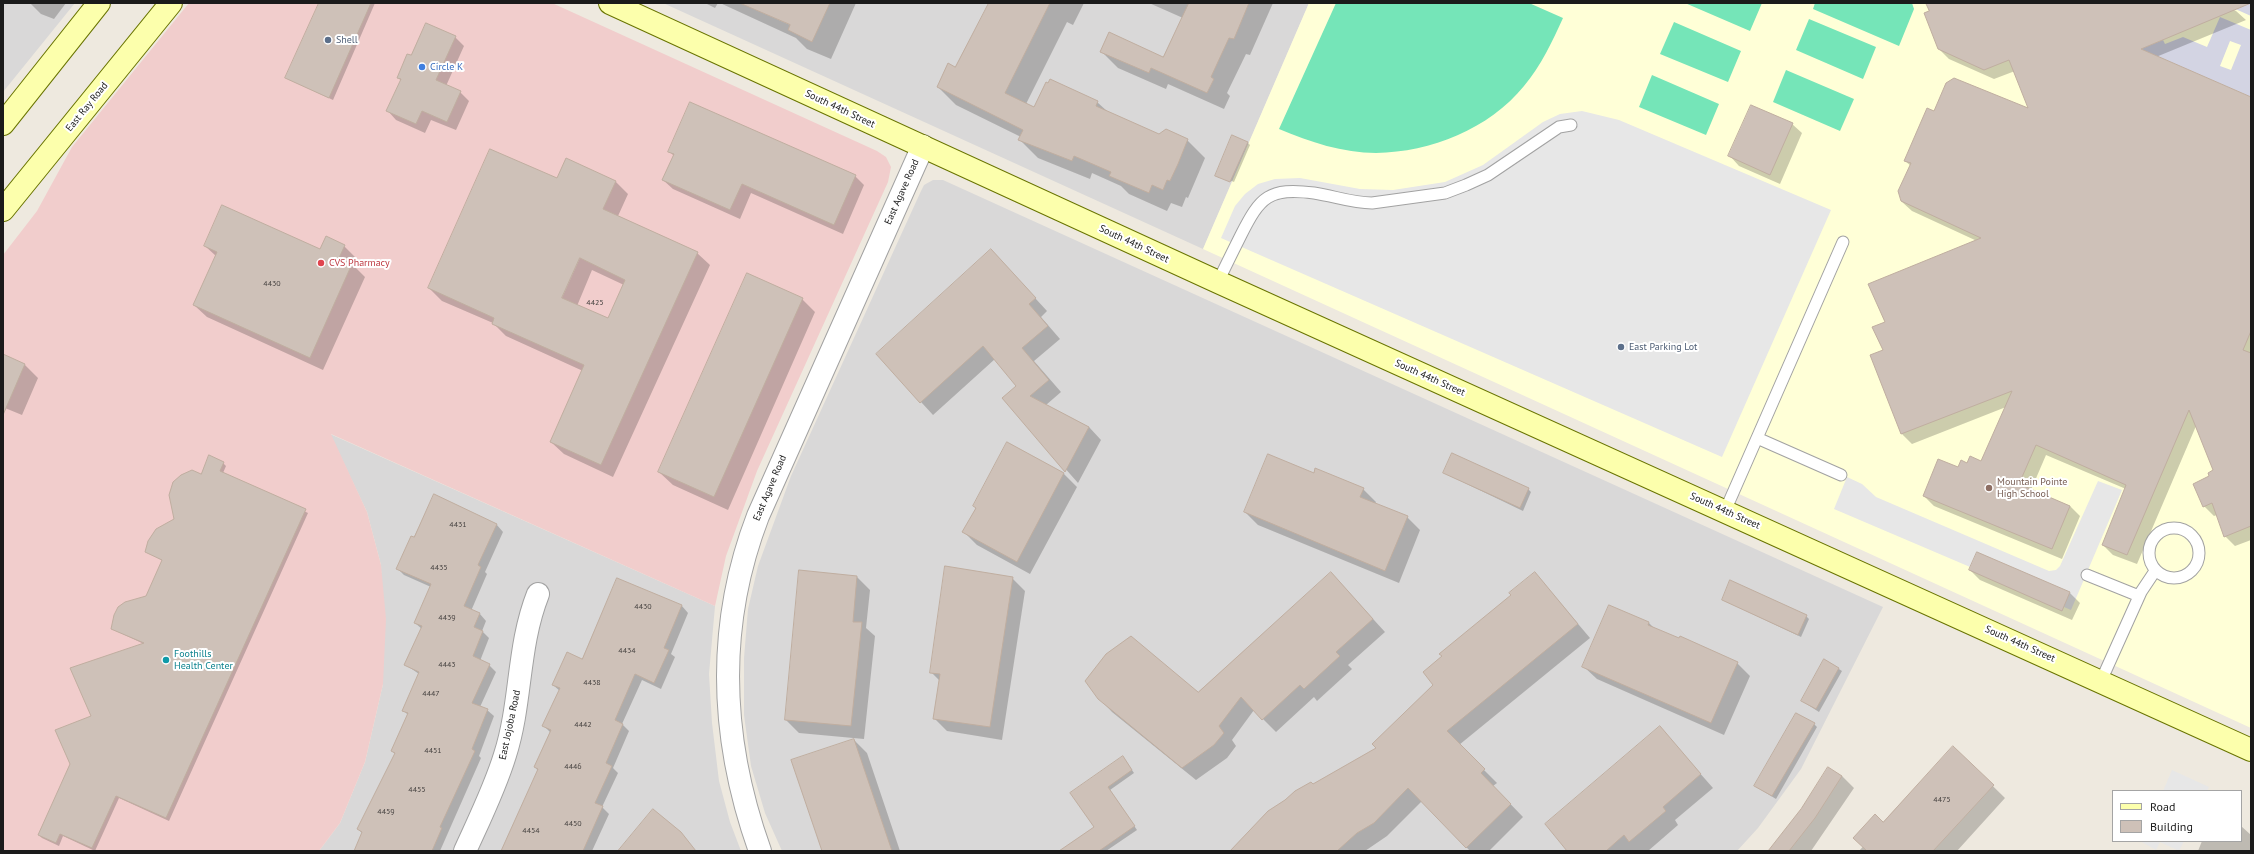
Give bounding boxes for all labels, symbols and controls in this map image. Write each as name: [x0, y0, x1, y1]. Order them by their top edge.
place label: Shell: [336, 34, 358, 46]
marker: Shell: [323, 35, 333, 45]
place label: Circle K: [430, 61, 463, 73]
marker: Circle K: [417, 62, 427, 72]
street label: East Ray Road: [63, 80, 111, 134]
street label: South 44th Street: [803, 88, 877, 130]
street label: East Agave Road: [882, 157, 922, 227]
street label: South 44th Street: [1097, 223, 1171, 265]
place label: CVS Pharmacy: [329, 257, 390, 269]
marker: CVS Pharmacy: [316, 258, 326, 268]
house number: 4430: [263, 279, 281, 289]
house number: 4425: [586, 298, 604, 308]
place label: East Parking Lot: [1629, 341, 1697, 353]
marker: East Parking Lot: [1616, 342, 1626, 352]
street label: South 44th Street: [1393, 357, 1467, 399]
street label: East Agave Road: [751, 453, 789, 523]
place label: Mountain Pointe High School: [1997, 476, 2067, 500]
marker: Mountain Pointe High School: [1984, 483, 1994, 493]
street label: South 44th Street: [1688, 490, 1762, 532]
house number: 4431: [449, 520, 467, 530]
house number: 4435: [430, 563, 448, 573]
house number: 4430: [634, 602, 652, 612]
house number: 4439: [438, 613, 456, 623]
street label: South 44th Street: [1983, 623, 2057, 665]
house number: 4434: [618, 646, 636, 656]
place label: Foothills Health Center: [174, 648, 233, 672]
marker: Foothills Health Center: [161, 655, 171, 665]
house number: 4443: [438, 660, 456, 670]
house number: 4438: [583, 678, 601, 688]
house number: 4447: [422, 689, 440, 699]
street label: East Jojoba Road: [497, 689, 523, 761]
house number: 4442: [574, 720, 592, 730]
house number: 4451: [424, 746, 442, 756]
house number: 4446: [564, 762, 582, 772]
house number: 4455: [408, 785, 426, 795]
legend: [2112, 790, 2242, 842]
house number: 4475: [1933, 795, 1951, 805]
text: Road: [2150, 799, 2175, 814]
house number: 4459: [377, 807, 395, 817]
house number: 4450: [564, 819, 582, 829]
text: Building: [2150, 819, 2193, 834]
house number: 4454: [522, 826, 540, 836]

